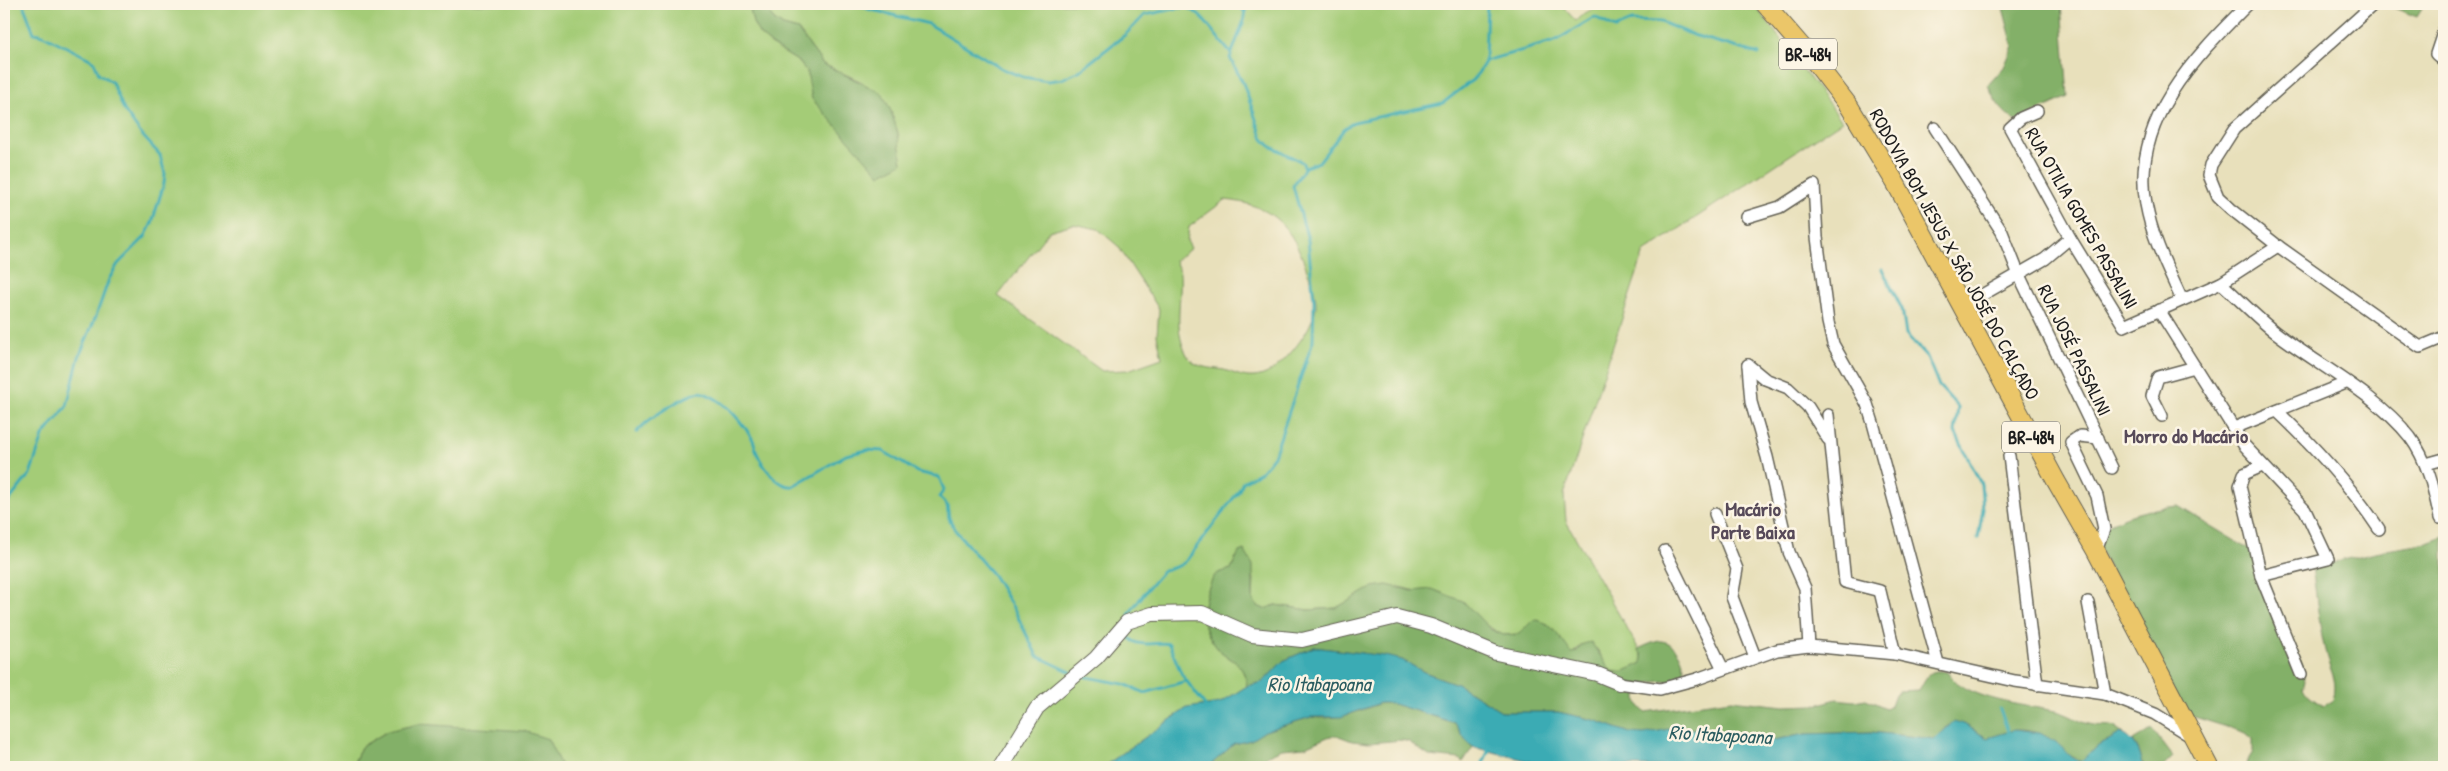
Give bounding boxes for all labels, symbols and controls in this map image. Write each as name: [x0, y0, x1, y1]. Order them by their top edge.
road number: BR-484: [1779, 39, 1837, 70]
street label: RODOVIA BOM JESUS X SÃO JOSÉ DO CALÇADO: [1864, 104, 2046, 404]
street label: RUA OTILIA GOMES PASSALINI: [2019, 123, 2145, 313]
street label: RUA JOSÉ PASSALINI: [2032, 280, 2118, 420]
road number: BR-484: [2002, 422, 2060, 452]
district label: Morro do Macário: [2124, 422, 2248, 449]
district label: Macário Parte Baixa: [1711, 495, 1795, 545]
water label: Rio Itabapoana: [1267, 670, 1373, 698]
water label: Rio Itabapoana: [1668, 718, 1774, 751]

